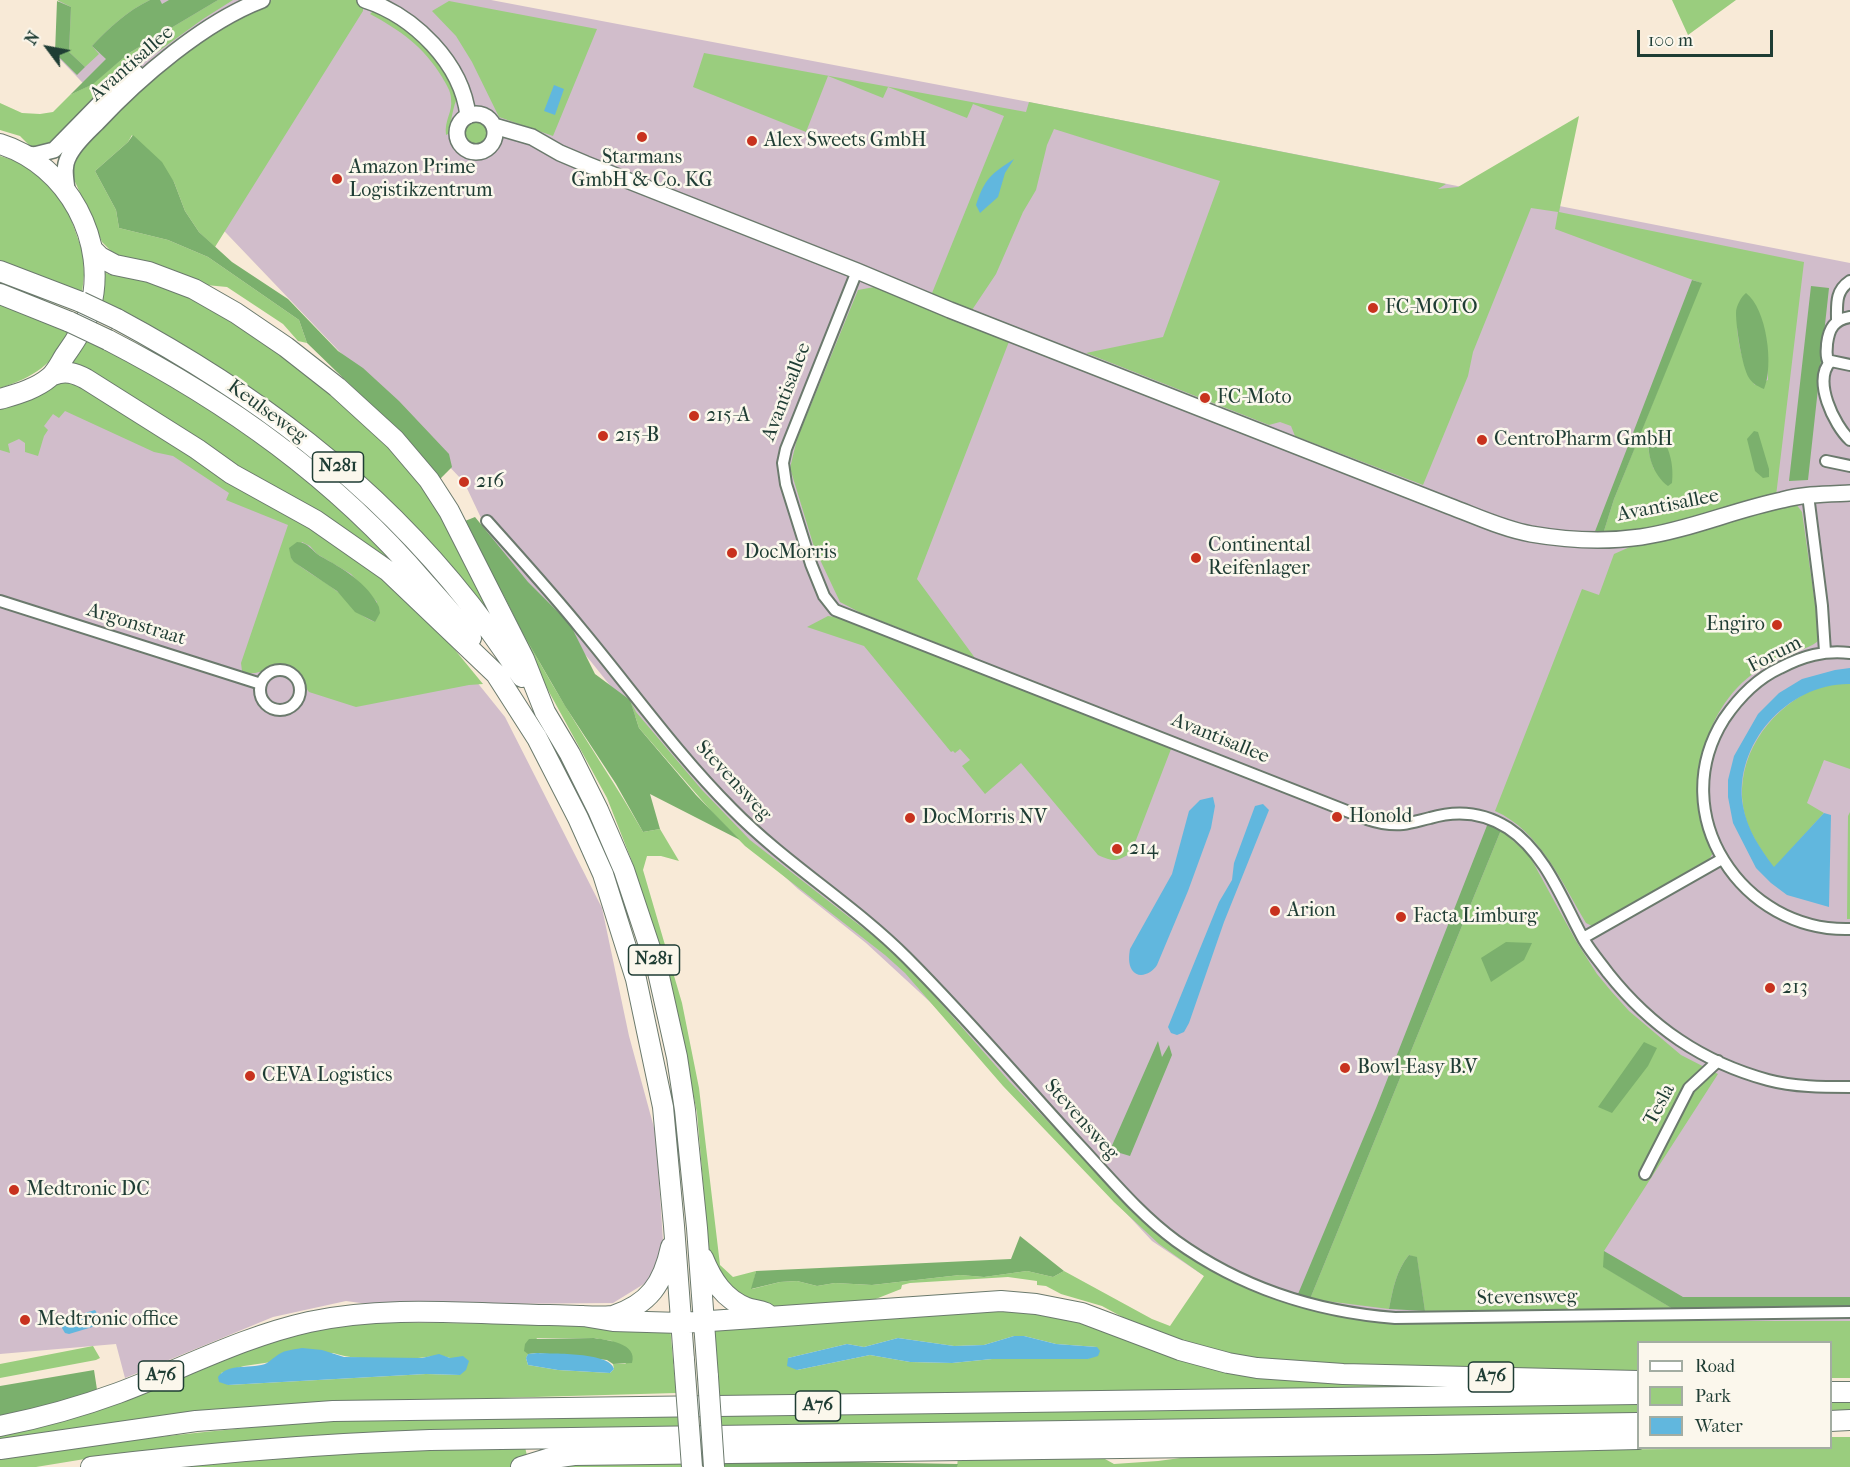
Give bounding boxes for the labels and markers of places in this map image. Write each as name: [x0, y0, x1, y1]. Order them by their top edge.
place label: Alex Sweets GmbH: [764, 129, 927, 153]
marker: Starmans GmbH & Co. KG: [635, 130, 649, 144]
marker: Alex Sweets GmbH: [745, 134, 759, 148]
place label: Starmans GmbH & Co. KG: [571, 146, 713, 193]
place label: Amazon Prime Logistikzentrum: [349, 156, 493, 203]
marker: Amazon Prime Logistikzentrum: [330, 172, 344, 186]
place label: FC-MOTO: [1385, 296, 1478, 320]
marker: FC-MOTO: [1366, 301, 1380, 315]
place label: FC-Moto: [1217, 386, 1292, 410]
marker: FC-Moto: [1198, 391, 1212, 405]
place label: 215-A: [706, 404, 750, 428]
marker: 215-A: [687, 409, 701, 423]
place label: 215-B: [615, 424, 659, 448]
place label: CentroPharm GmbH: [1494, 428, 1673, 452]
marker: 215-B: [596, 429, 610, 443]
marker: CentroPharm GmbH: [1475, 433, 1489, 447]
place label: 216: [476, 470, 504, 494]
marker: 216: [457, 475, 471, 489]
place label: Continental Reifenlager: [1208, 534, 1311, 581]
place label: DocMorris: [744, 541, 837, 565]
marker: DocMorris: [725, 546, 739, 560]
marker: Continental Reifenlager: [1189, 551, 1203, 565]
place label: Engiro: [1706, 613, 1765, 637]
marker: Engiro: [1770, 618, 1784, 632]
place label: Honold: [1349, 805, 1412, 829]
place label: DocMorris NV: [922, 806, 1047, 830]
marker: Honold: [1330, 810, 1344, 824]
marker: DocMorris NV: [903, 811, 917, 825]
place label: 214: [1129, 837, 1158, 861]
marker: 214: [1110, 842, 1124, 856]
place label: Arion: [1287, 899, 1336, 923]
marker: Arion: [1268, 904, 1282, 918]
place label: Facta Limburg: [1413, 905, 1538, 929]
marker: Facta Limburg: [1394, 910, 1408, 924]
place label: 213: [1782, 976, 1808, 1000]
marker: 213: [1763, 981, 1777, 995]
place label: Bowl-Easy B.V: [1357, 1056, 1477, 1080]
marker: Bowl-Easy B.V: [1338, 1061, 1352, 1075]
place label: CEVA Logistics: [262, 1064, 392, 1088]
marker: CEVA Logistics: [243, 1069, 257, 1083]
place label: Medtronic DC: [26, 1178, 150, 1202]
marker: Medtronic DC: [7, 1183, 21, 1197]
place label: Medtronic office: [37, 1308, 178, 1332]
marker: Medtronic office: [18, 1313, 32, 1327]

